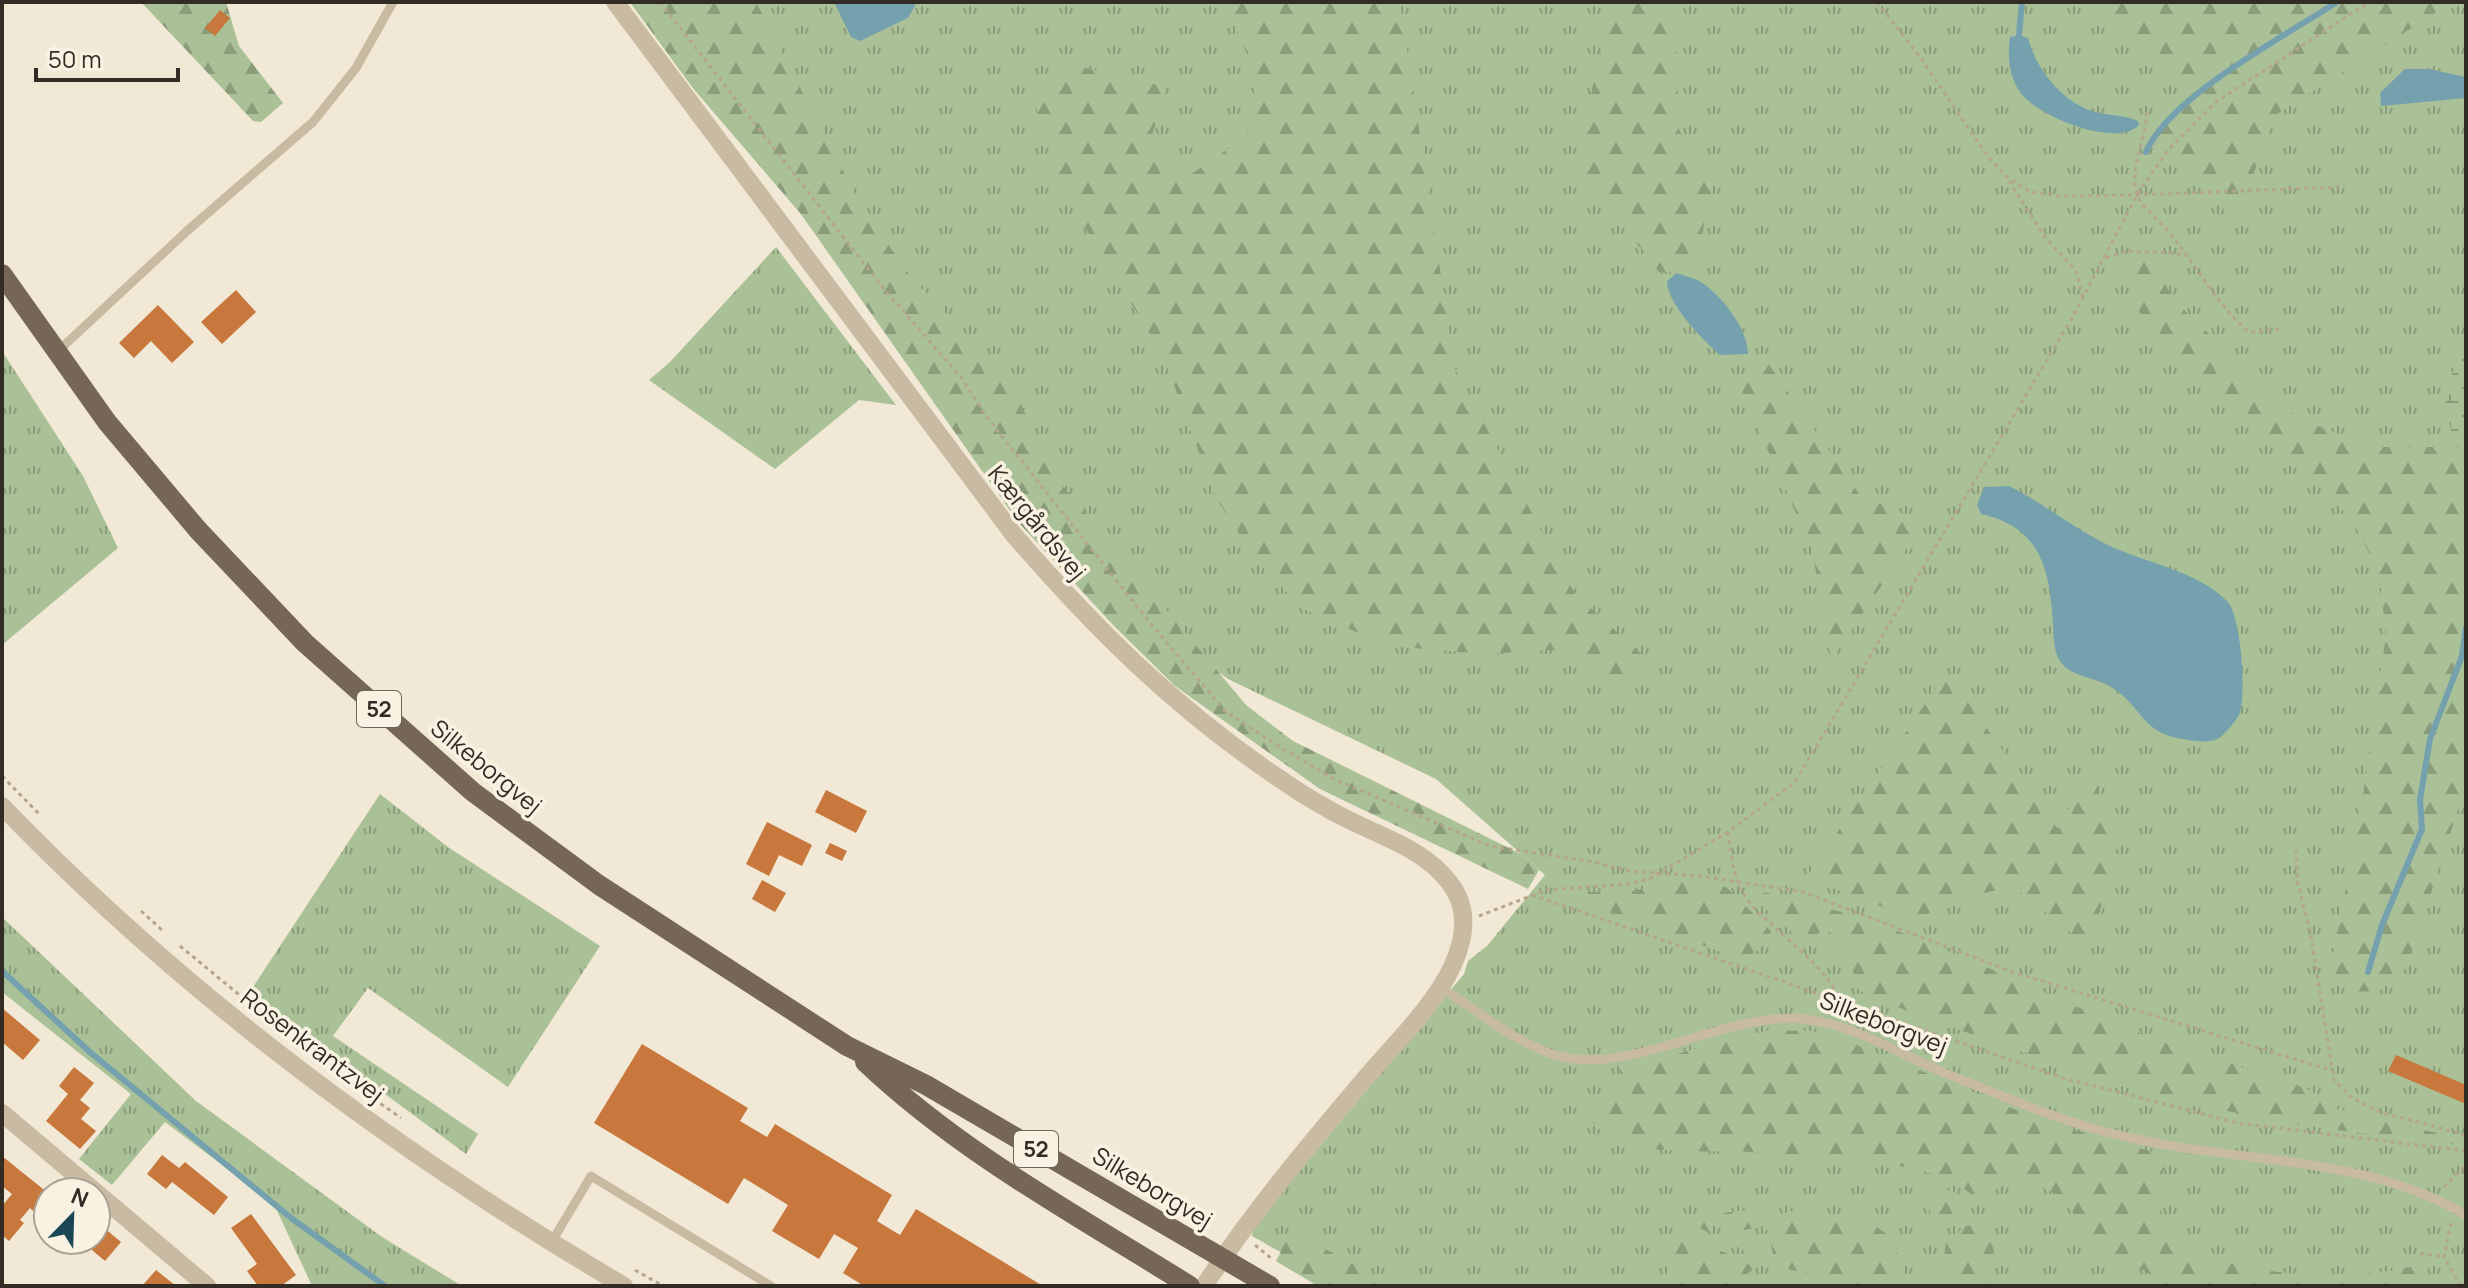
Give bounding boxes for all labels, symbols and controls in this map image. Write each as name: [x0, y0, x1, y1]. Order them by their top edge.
scale bar: [36, 32, 178, 82]
text: 50 m: [48, 42, 102, 75]
street label: Kærgårdsvej: [981, 458, 1095, 586]
road number: 52: [357, 691, 401, 727]
street label: Silkeborgvej: [424, 711, 550, 821]
street label: Rosenkrantzvej: [235, 980, 391, 1110]
street label: Silkeborgvej: [1815, 983, 1953, 1061]
road number: 52: [1014, 1131, 1058, 1167]
street label: Silkeborgvej: [1087, 1138, 1219, 1236]
north arrow: [32, 1176, 112, 1256]
text: N: [67, 1181, 93, 1214]

